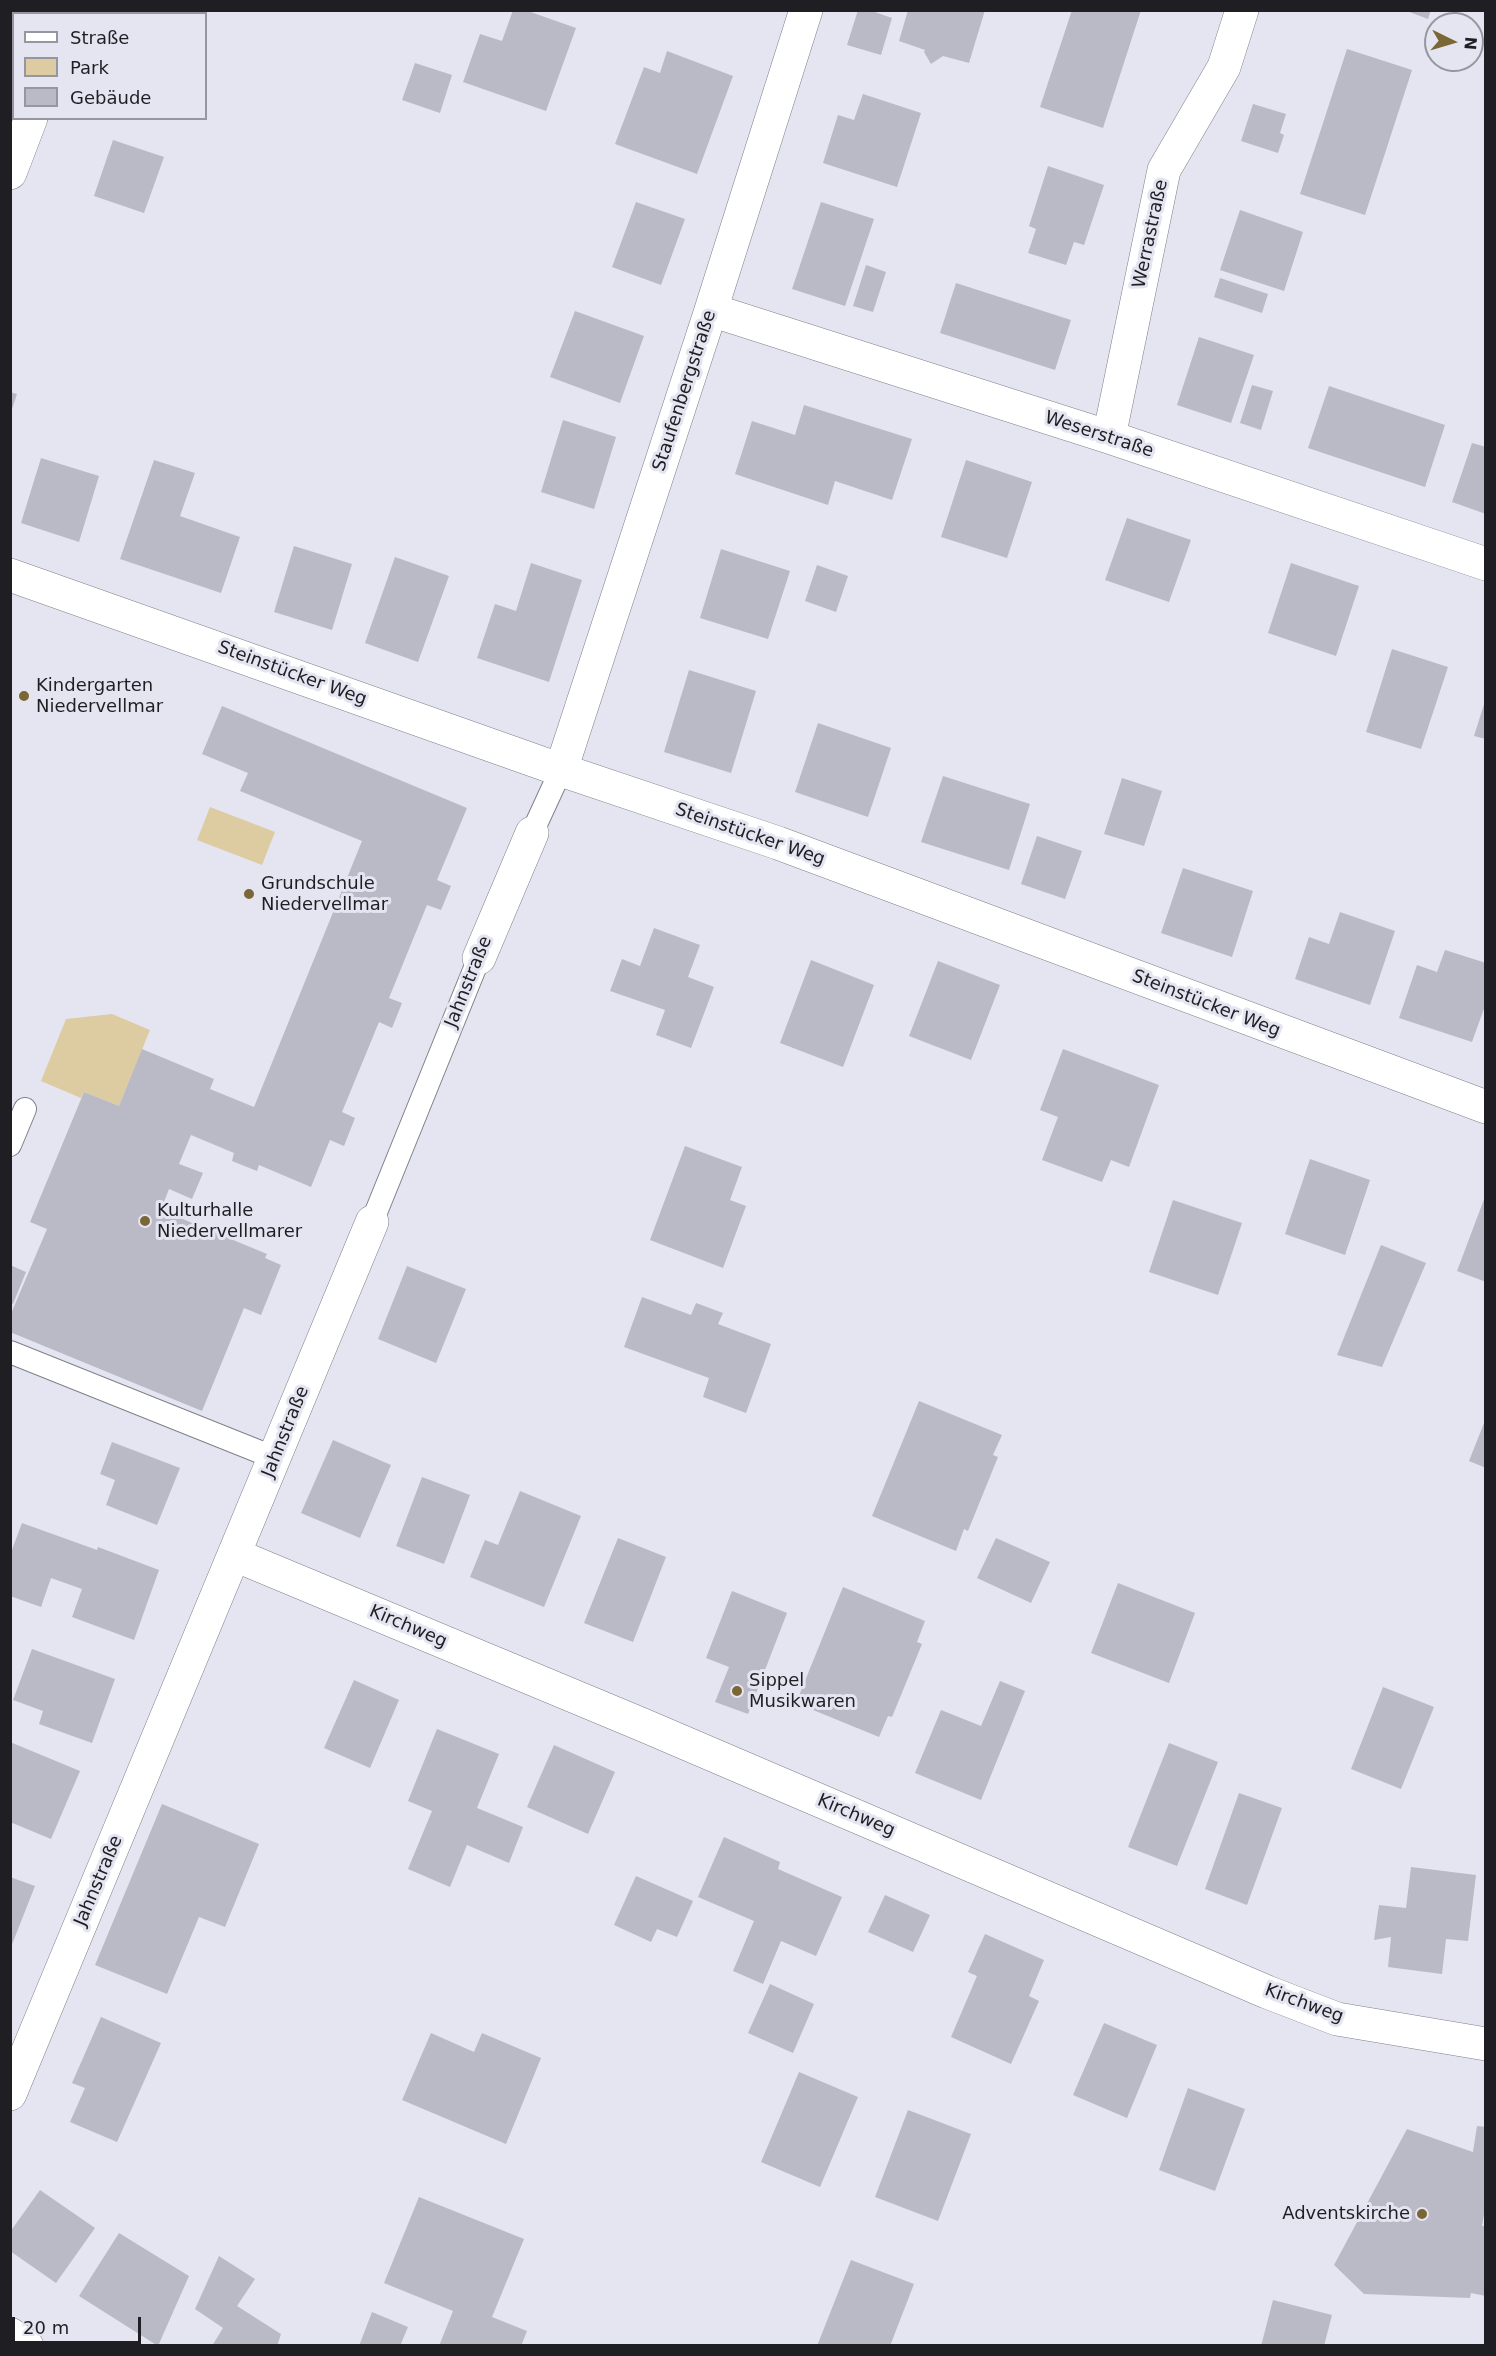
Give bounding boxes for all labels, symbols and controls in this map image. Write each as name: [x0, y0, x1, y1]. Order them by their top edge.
legend: [12, 12, 207, 120]
north arrow: [1424, 12, 1484, 72]
text: Straße: [70, 27, 129, 48]
text: N: [1460, 36, 1480, 51]
text: Park: [70, 57, 109, 78]
text: Gebäude: [70, 87, 151, 108]
street label: Werrastraße: [1129, 178, 1173, 290]
street label: Staufenbergstraße: [649, 308, 721, 474]
street label: Weserstraße: [1042, 407, 1156, 463]
street label: Steinstücker Weg: [215, 637, 369, 711]
place label: Kindergarten Niedervellmar: [36, 675, 163, 718]
marker: Kindergarten Niedervellmar: [17, 689, 31, 703]
street label: Steinstücker Weg: [672, 799, 828, 871]
place label: Grundschule Niedervellmar: [261, 873, 388, 916]
marker: Grundschule Niedervellmar: [242, 887, 256, 901]
street label: Jahnstraße: [441, 933, 497, 1031]
street label: Steinstücker Weg: [1129, 966, 1283, 1042]
place label: Kulturhalle Niedervellmarer: [157, 1200, 302, 1242]
marker: Kulturhalle Niedervellmarer: [138, 1214, 152, 1228]
street label: Jahnstraße: [258, 1383, 314, 1481]
street label: Kirchweg: [366, 1601, 450, 1653]
place label: Sippel Musikwaren: [749, 1670, 856, 1712]
marker: Sippel Musikwaren: [730, 1684, 744, 1698]
street label: Kirchweg: [814, 1790, 898, 1842]
street label: Jahnstraße: [70, 1832, 128, 1930]
street label: Kirchweg: [1262, 1980, 1346, 2028]
place label: Adventskirche: [1282, 2203, 1410, 2225]
marker: Adventskirche: [1415, 2207, 1429, 2221]
scale bar: [15, 2305, 144, 2343]
text: 20 m: [23, 2317, 69, 2338]

